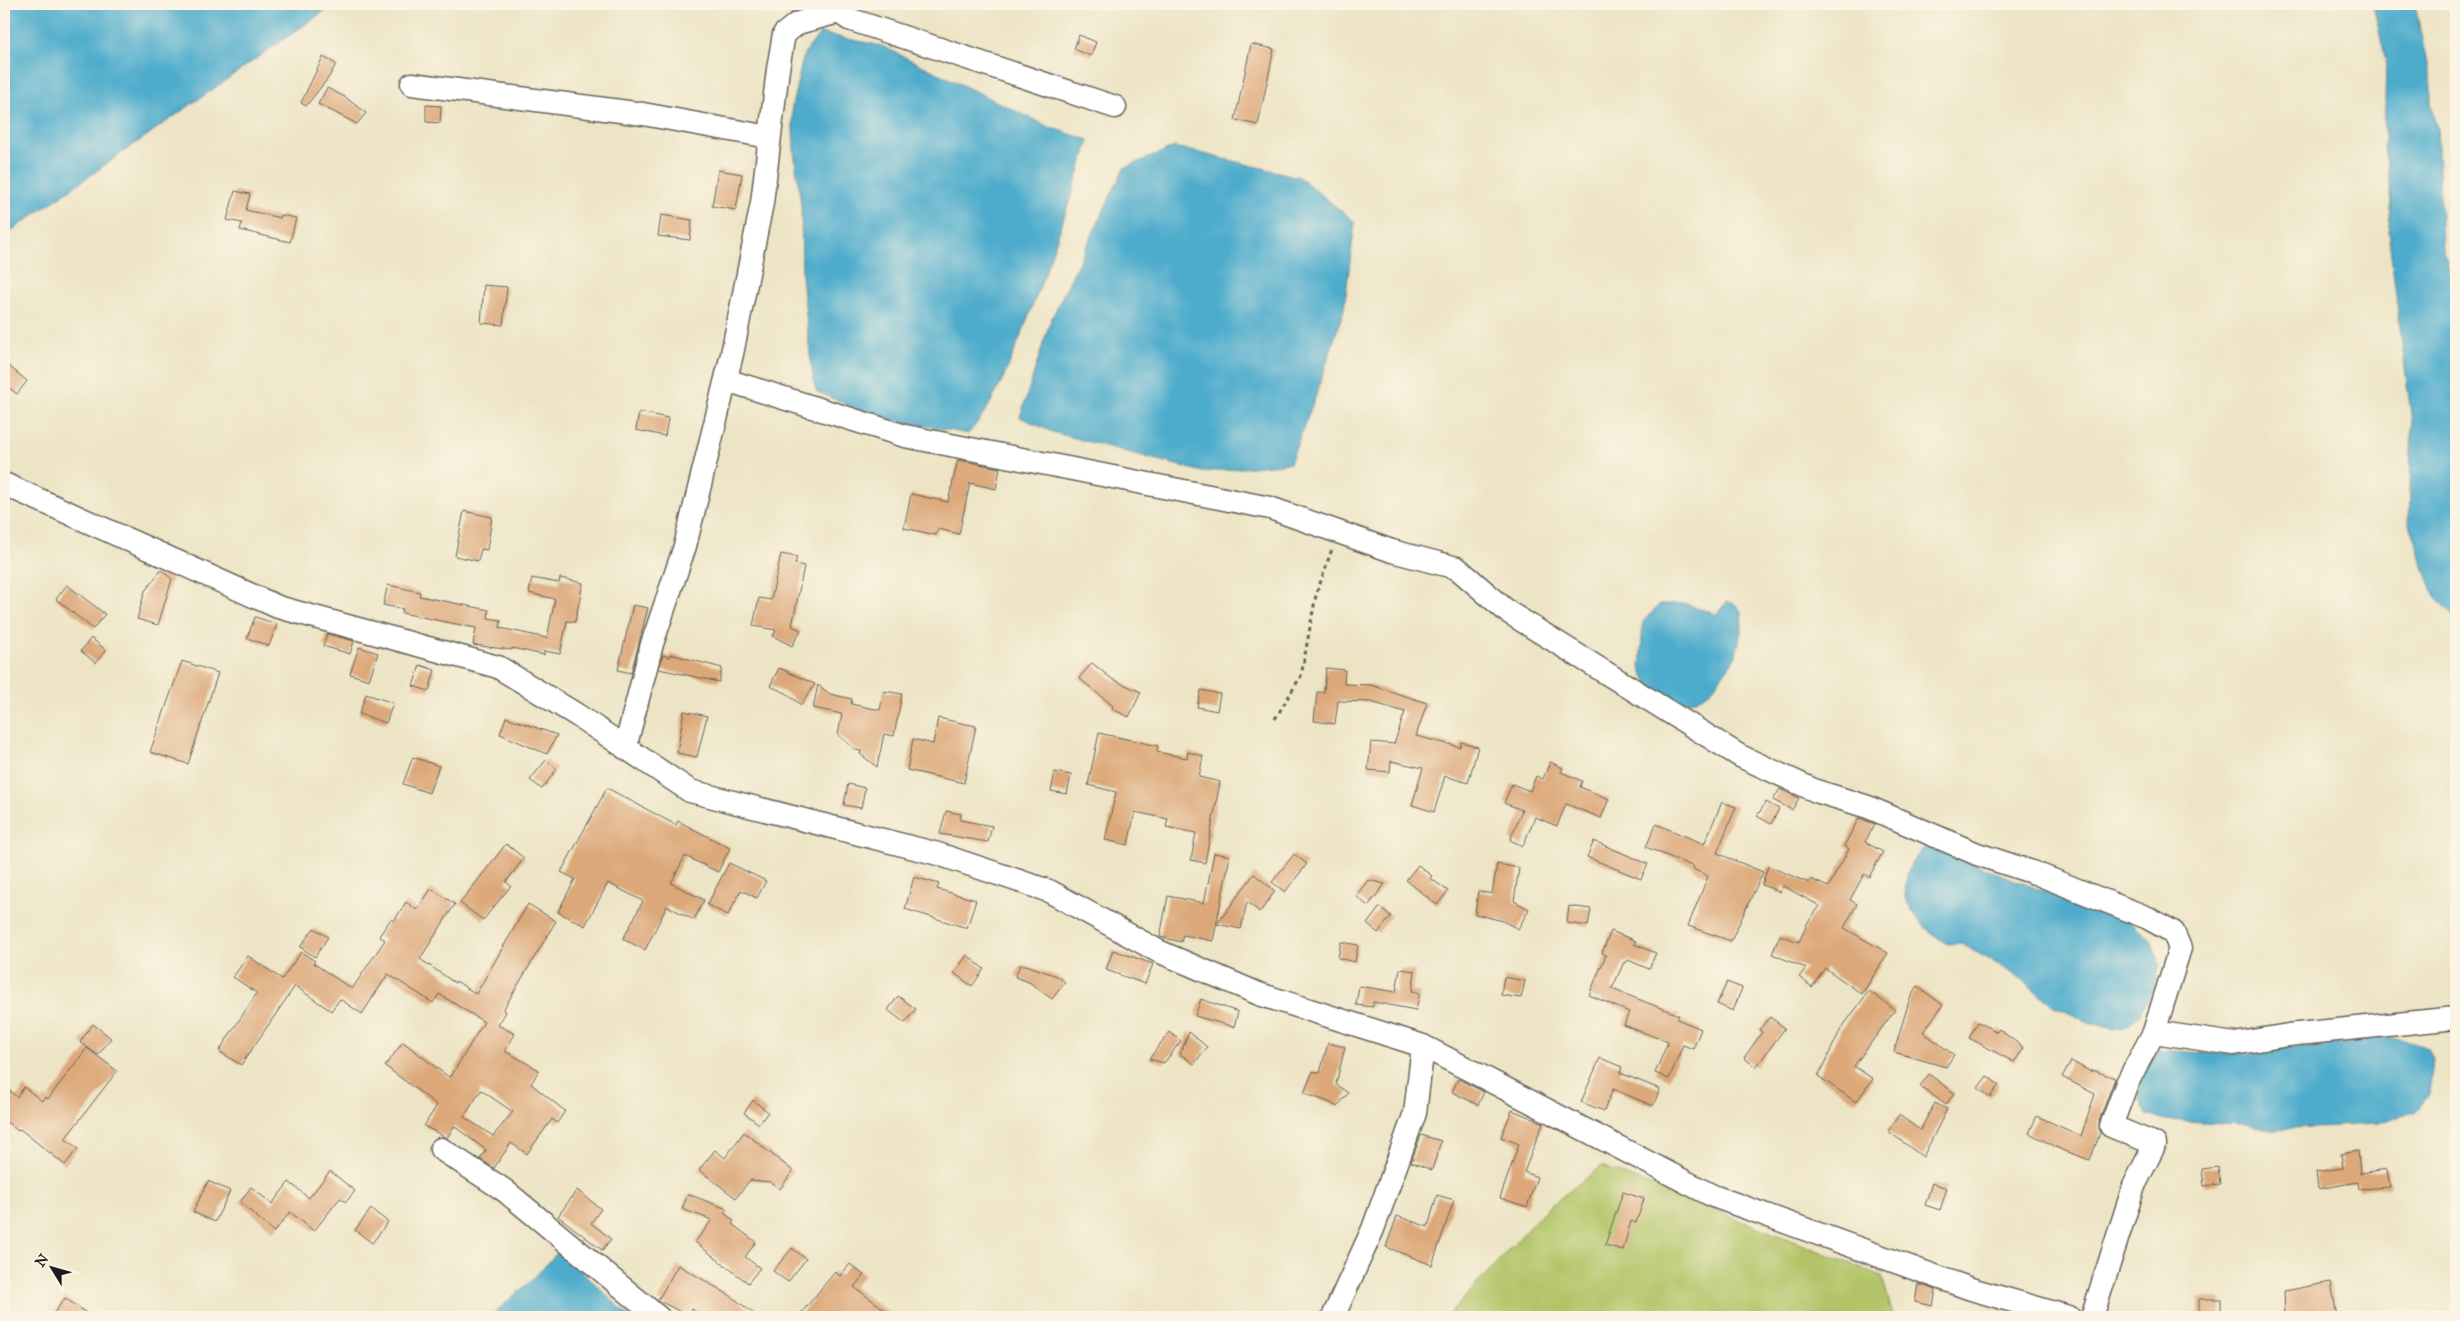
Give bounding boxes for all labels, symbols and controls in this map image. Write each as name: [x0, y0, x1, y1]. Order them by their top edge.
north arrow: [28, 1244, 78, 1294]
text: N: [32, 1251, 52, 1270]

